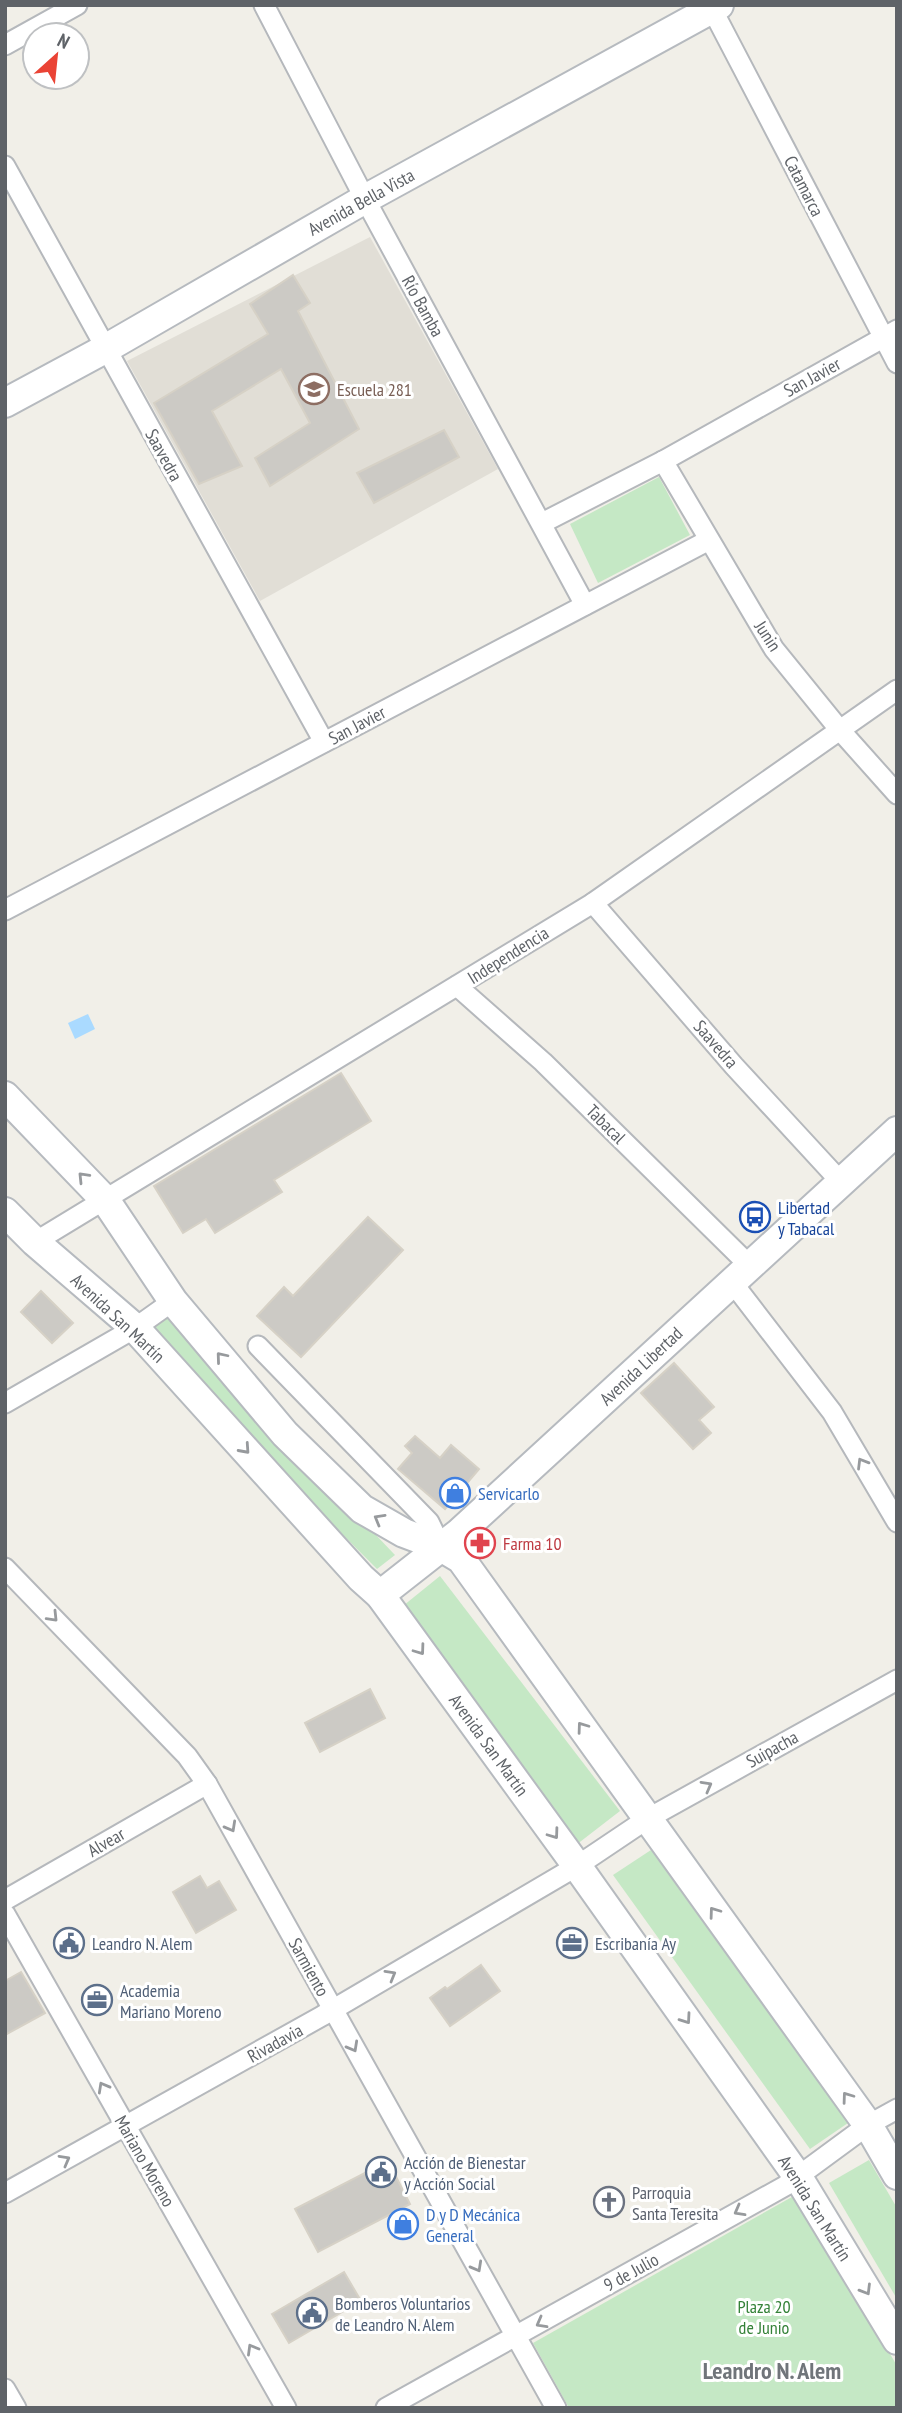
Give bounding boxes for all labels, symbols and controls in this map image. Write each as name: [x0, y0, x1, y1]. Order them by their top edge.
north arrow: [21, 21, 91, 91]
text: N: [54, 28, 74, 54]
street label: Catamarca: [779, 152, 829, 220]
street label: Avenida Bella Vista: [304, 163, 418, 241]
street label: Río Bamba: [397, 271, 449, 341]
street label: San Javier: [780, 352, 844, 402]
school or university icon: Escuela 281: [297, 372, 331, 406]
place label: Escuela 281: [337, 378, 412, 401]
street label: Saavedra: [140, 425, 188, 485]
street label: Junin: [749, 616, 786, 656]
street label: San Javier: [324, 700, 390, 750]
street label: Independencia: [463, 921, 553, 989]
street label: Saavedra: [689, 1015, 743, 1073]
street label: Tabacal: [581, 1099, 631, 1149]
one-way arrow: [79, 1172, 92, 1185]
place label: Libertad y Tabacal: [778, 1196, 835, 1240]
bus stop icon: Libertad y Tabacal: [738, 1200, 772, 1234]
street label: Avenida San Martín: [66, 1269, 170, 1367]
street label: Avenida Libertad: [595, 1322, 687, 1410]
one-way arrow: [216, 1353, 229, 1365]
one-way arrow: [237, 1441, 250, 1454]
one-way arrow: [857, 1458, 870, 1471]
shop icon: Servicarlo: [438, 1476, 472, 1510]
place label: Servicarlo: [478, 1482, 540, 1505]
one-way arrow: [374, 1514, 387, 1527]
pharmacy icon: Farma 10: [463, 1526, 497, 1560]
place label: Farma 10: [503, 1532, 562, 1555]
one-way arrow: [44, 1609, 57, 1622]
one-way arrow: [412, 1642, 424, 1655]
street label: Avenida San Martín: [444, 1690, 534, 1800]
one-way arrow: [578, 1722, 590, 1735]
street label: Suipacha: [742, 1725, 802, 1773]
one-way arrow: [700, 1781, 712, 1794]
one-way arrow: [223, 1820, 236, 1832]
street label: Alvear: [83, 1822, 129, 1862]
one-way arrow: [546, 1826, 558, 1839]
one-way arrow: [710, 1907, 723, 1920]
public building icon: Leandro N. Alem: [52, 1926, 86, 1960]
office icon: Escribanía Ay: [555, 1926, 589, 1960]
place label: Leandro N. Alem: [92, 1932, 192, 1955]
place label: Escribanía Ay: [595, 1932, 676, 1955]
street label: Sarmiento: [284, 1934, 335, 2000]
one-way arrow: [384, 1971, 397, 1984]
place label: Academia Mariano Moreno: [120, 1979, 222, 2023]
office icon: Academia Mariano Moreno: [80, 1983, 114, 2017]
one-way arrow: [678, 2011, 690, 2024]
street label: Rivadavia: [243, 2018, 307, 2068]
one-way arrow: [345, 2040, 358, 2052]
one-way arrow: [98, 2082, 111, 2094]
one-way arrow: [843, 2092, 856, 2105]
street label: Mariano Moreno: [110, 2111, 180, 2211]
place label: Acción de Bienestar y Acción Social: [404, 2151, 526, 2195]
street label: Avenida San Martín: [773, 2151, 857, 2265]
one-way arrow: [58, 2155, 70, 2168]
public building icon: Acción de Bienestar y Acción Social: [364, 2155, 398, 2189]
place label: Parroquia Santa Teresita: [632, 2181, 718, 2225]
church icon: Parroquia Santa Teresita: [592, 2185, 626, 2219]
place label: D y D Mecánica General: [426, 2203, 520, 2247]
one-way arrow: [734, 2203, 746, 2216]
shop icon: D y D Mecánica General: [386, 2207, 420, 2241]
street label: 9 de Julio: [600, 2248, 663, 2296]
one-way arrow: [469, 2259, 482, 2272]
one-way arrow: [858, 2283, 871, 2296]
place label: Bomberos Voluntarios de Leandro N. Alem: [335, 2292, 470, 2336]
park label: Plaza 20 de Junio: [737, 2295, 791, 2339]
public building icon: Bomberos Voluntarios de Leandro N. Alem: [295, 2296, 329, 2330]
one-way arrow: [535, 2315, 548, 2328]
one-way arrow: [247, 2343, 260, 2356]
district label: Leandro N. Alem: [703, 2355, 841, 2386]

